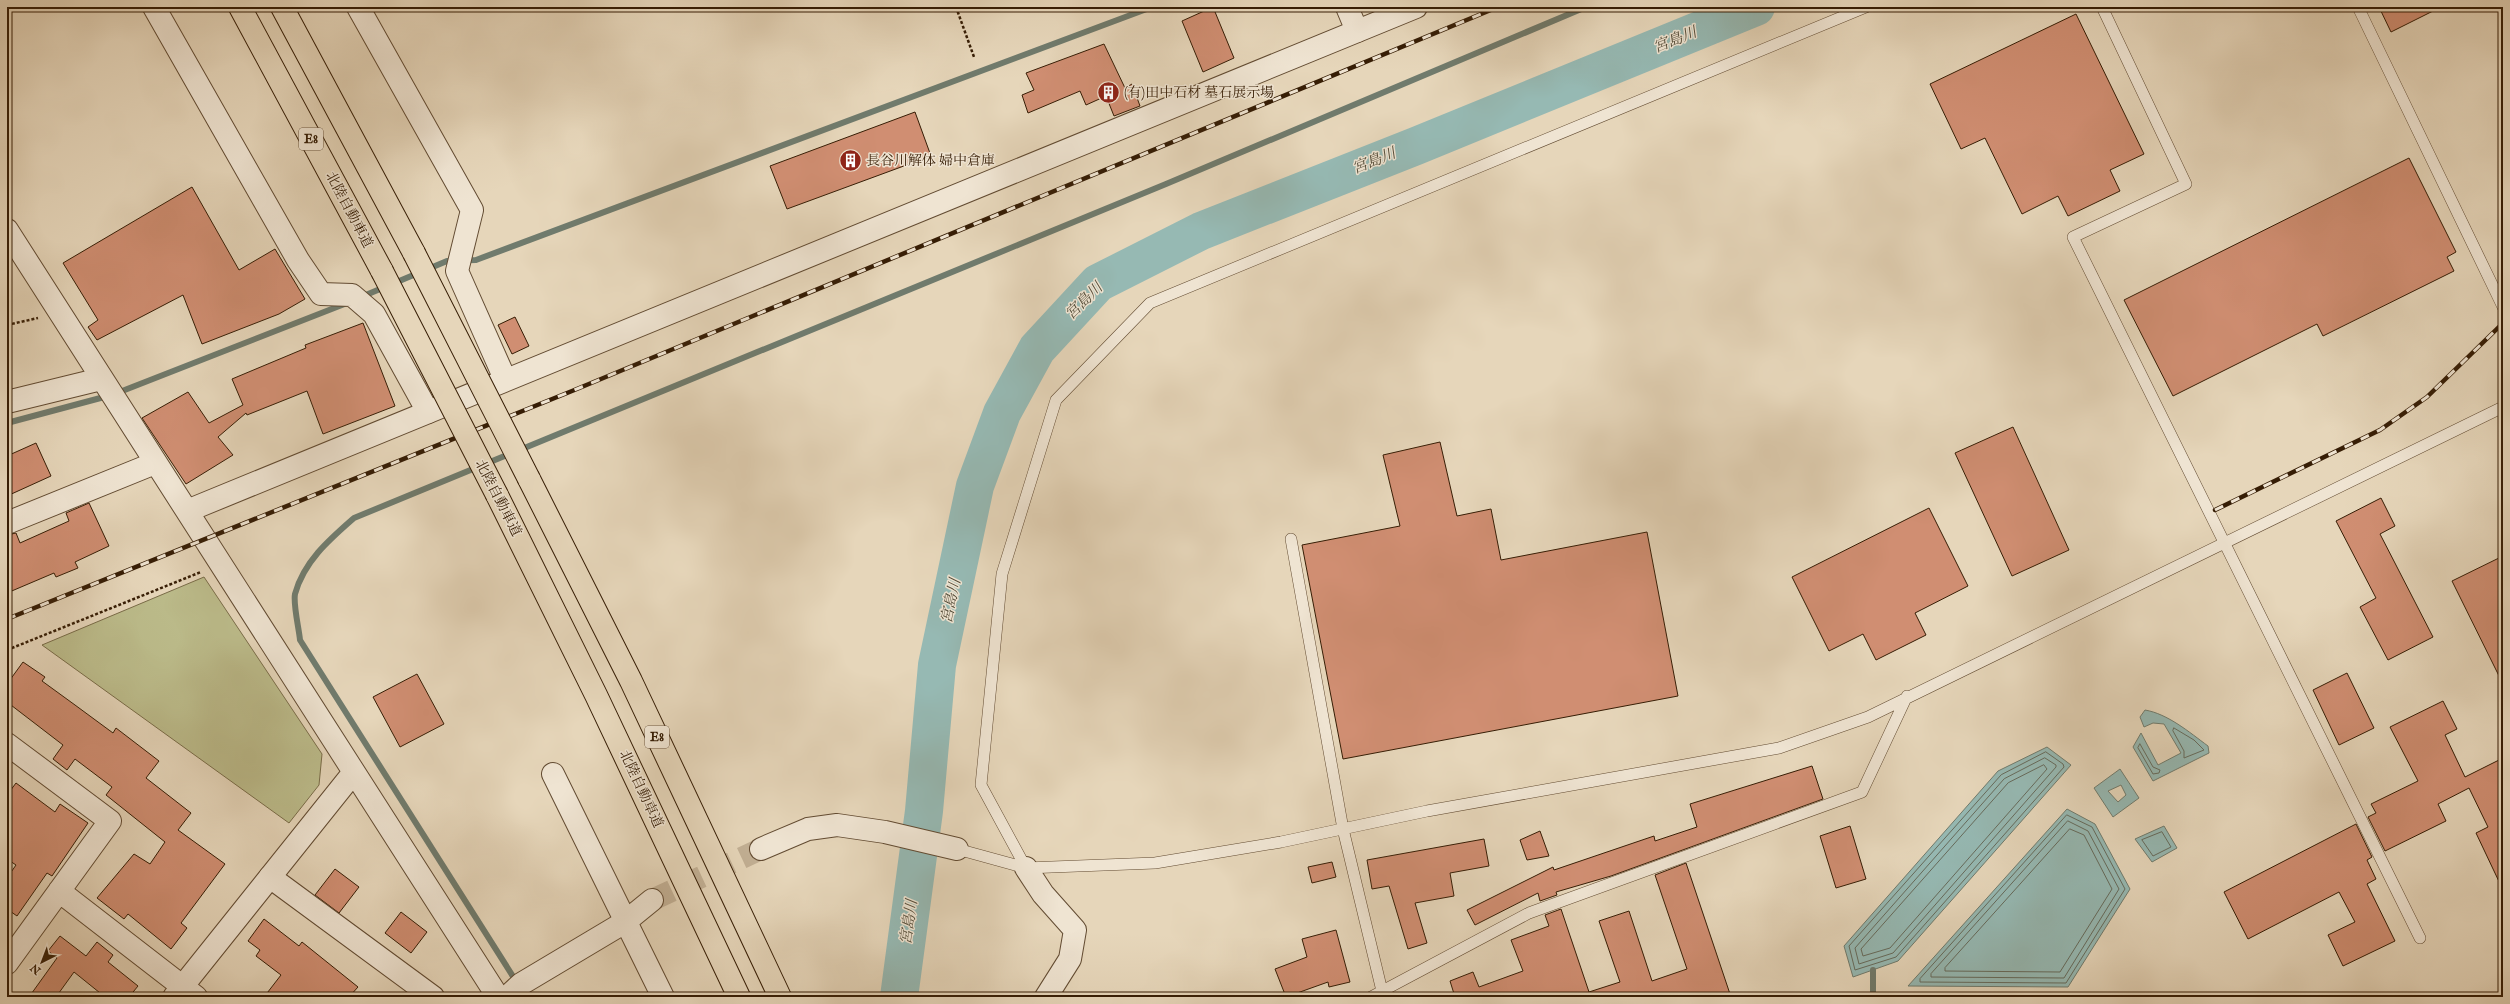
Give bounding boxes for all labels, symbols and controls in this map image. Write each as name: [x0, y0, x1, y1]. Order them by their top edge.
water label: 宮島川: [1651, 22, 1701, 57]
building icon: (有)田中石材 墓石展示場: [1095, 80, 1121, 106]
place label: (有)田中石材 墓石展示場: [1124, 84, 1274, 102]
road number: E8: [299, 128, 323, 150]
water label: 宮島川: [1350, 143, 1400, 178]
building icon: 長谷川解体 婦中倉庫: [838, 148, 864, 174]
place label: 長谷川解体 婦中倉庫: [866, 152, 995, 170]
street label: 北陸自動車道: [321, 169, 377, 251]
water label: 宮島川: [1061, 277, 1108, 324]
street label: 北陸自動車道: [471, 456, 525, 540]
water label: 宮島川: [937, 575, 965, 625]
road number: E8: [645, 726, 669, 748]
street label: 北陸自動車道: [615, 747, 667, 831]
water label: 宮島川: [896, 896, 922, 946]
north arrow: [22, 942, 62, 982]
text: N: [27, 960, 45, 978]

